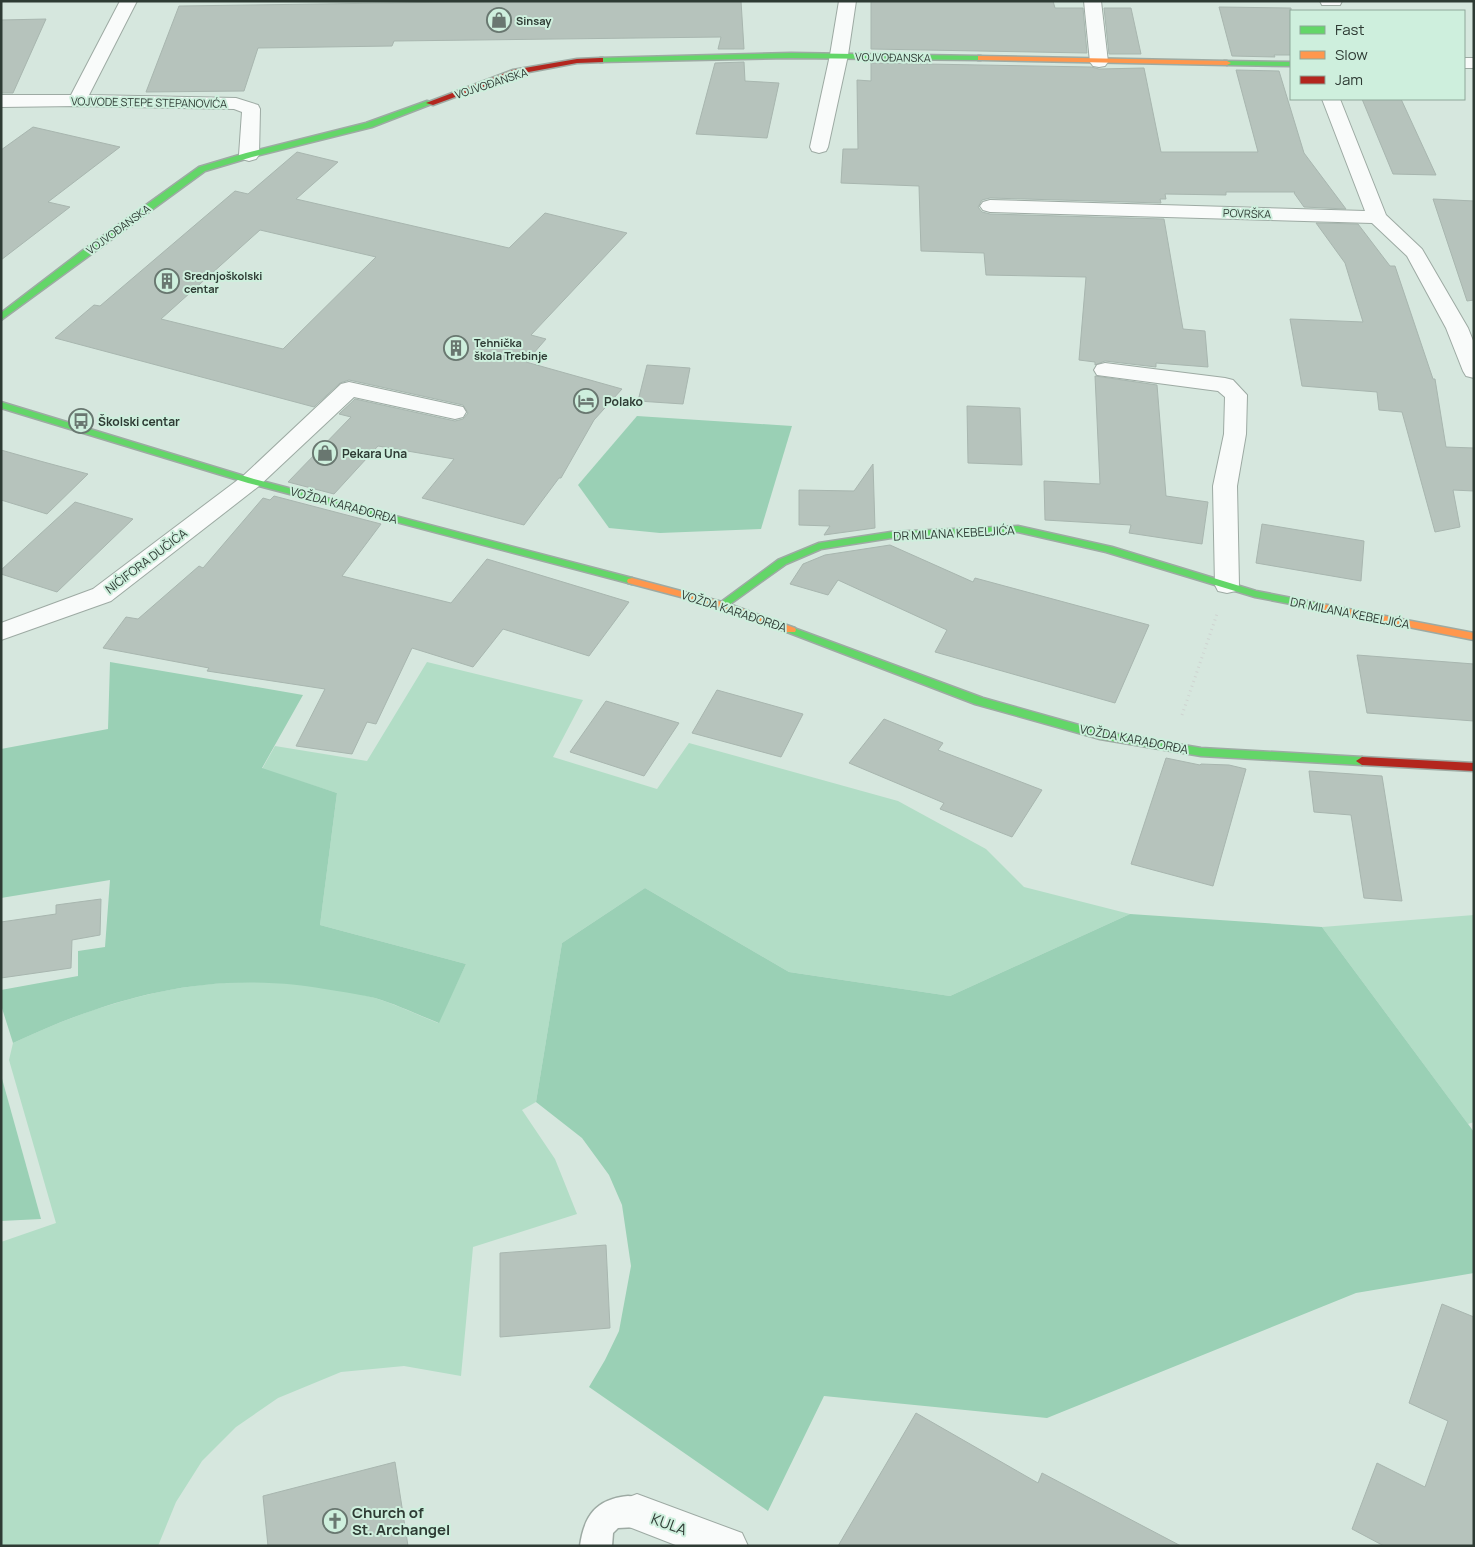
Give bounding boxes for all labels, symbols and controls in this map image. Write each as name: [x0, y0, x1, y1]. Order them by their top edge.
shop icon: Sinsay: [486, 7, 512, 33]
legend: [1290, 10, 1465, 100]
place label: Sinsay: [516, 13, 552, 28]
text: Fast: [1335, 19, 1364, 40]
text: Slow: [1335, 44, 1368, 65]
street label: VOJVOĐANSKA: [855, 49, 931, 65]
street label: VOJVOĐANSKA: [453, 64, 529, 102]
text: Jam: [1335, 69, 1363, 90]
street label: VOJVODE STEPE STEPANOVIĆA: [71, 93, 227, 111]
street label: VOJVOĐANSKA: [83, 201, 153, 257]
street label: POVRŠKA: [1223, 205, 1271, 221]
building icon: Srednjoškolski centar: [154, 268, 180, 294]
place label: Srednjoškolski centar: [184, 268, 262, 296]
building icon: Tehnička škola Trebinje: [443, 335, 469, 361]
place label: Tehnička škola Trebinje: [474, 335, 548, 363]
hotel icon: Polako: [573, 388, 599, 414]
place label: Polako: [604, 393, 643, 410]
bus stop icon: Školski centar: [68, 408, 94, 434]
place label: Školski centar: [98, 413, 180, 430]
shop icon: Pekara Una: [312, 440, 338, 466]
place label: Pekara Una: [342, 445, 407, 462]
street label: VOŽDA KARAĐORĐA: [289, 483, 400, 528]
street label: DR MILANA KEBELJIĆA: [893, 521, 1015, 545]
street label: NIĆIFORA DUČIĆA: [102, 524, 191, 597]
street label: VOŽDA KARAĐORĐA: [679, 586, 789, 636]
street label: DR MILANA KEBELJIĆA: [1289, 593, 1412, 633]
street label: VOŽDA KARAĐORĐA: [1078, 720, 1190, 758]
place label: Church of St. Archangel: [352, 1502, 450, 1540]
church icon: Church of St. Archangel: [322, 1508, 348, 1534]
street label: KULA: [648, 1508, 690, 1540]

